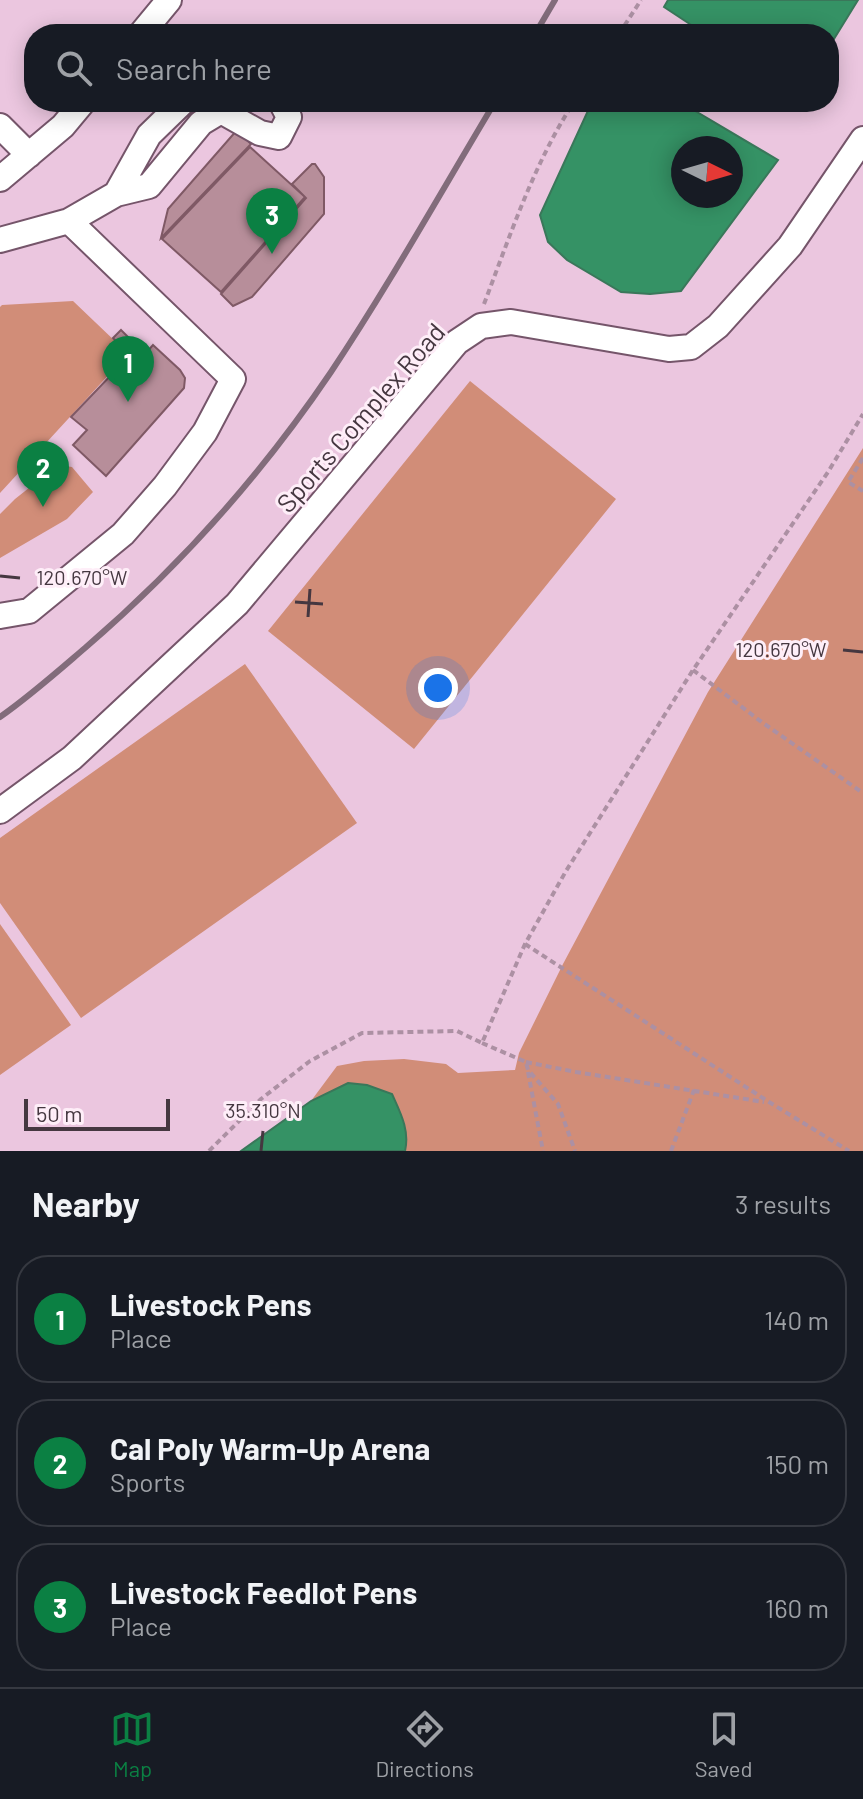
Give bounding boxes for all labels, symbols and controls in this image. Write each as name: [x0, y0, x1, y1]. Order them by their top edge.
search box: [24, 24, 839, 112]
icon: search: [52, 46, 96, 90]
text: Search here: [116, 50, 272, 86]
north arrow: [671, 136, 743, 208]
pin: 3: [246, 188, 298, 254]
street label: Sports Complex Road: [269, 316, 451, 518]
pin: 1: [102, 336, 154, 402]
pin: 2: [17, 441, 69, 507]
text: 120.670°W: [37, 565, 128, 589]
text: 120.670°W: [736, 637, 827, 661]
your location: [418, 668, 458, 708]
scale bar: [24, 1095, 170, 1131]
text: 35.310°N: [225, 1098, 301, 1122]
text: 50 m: [36, 1100, 82, 1126]
text: Nearby: [32, 1183, 140, 1224]
text: 3 results: [735, 1188, 831, 1219]
text: Livestock Pens: [110, 1286, 312, 1322]
text: 1: [55, 1304, 65, 1335]
text: 140 m: [764, 1304, 829, 1335]
text: Place: [110, 1322, 172, 1353]
text: Cal Poly Warm-Up Arena: [110, 1430, 430, 1466]
text: 2: [53, 1448, 67, 1479]
text: 150 m: [765, 1448, 829, 1479]
text: Sports: [110, 1466, 185, 1497]
text: Livestock Feedlot Pens: [110, 1574, 417, 1610]
text: 3: [53, 1592, 67, 1623]
text: 160 m: [765, 1592, 829, 1623]
text: Place: [110, 1610, 172, 1641]
tab: Map: [110, 1707, 154, 1781]
tab: Directions: [375, 1707, 474, 1781]
tab: Saved: [695, 1707, 752, 1781]

